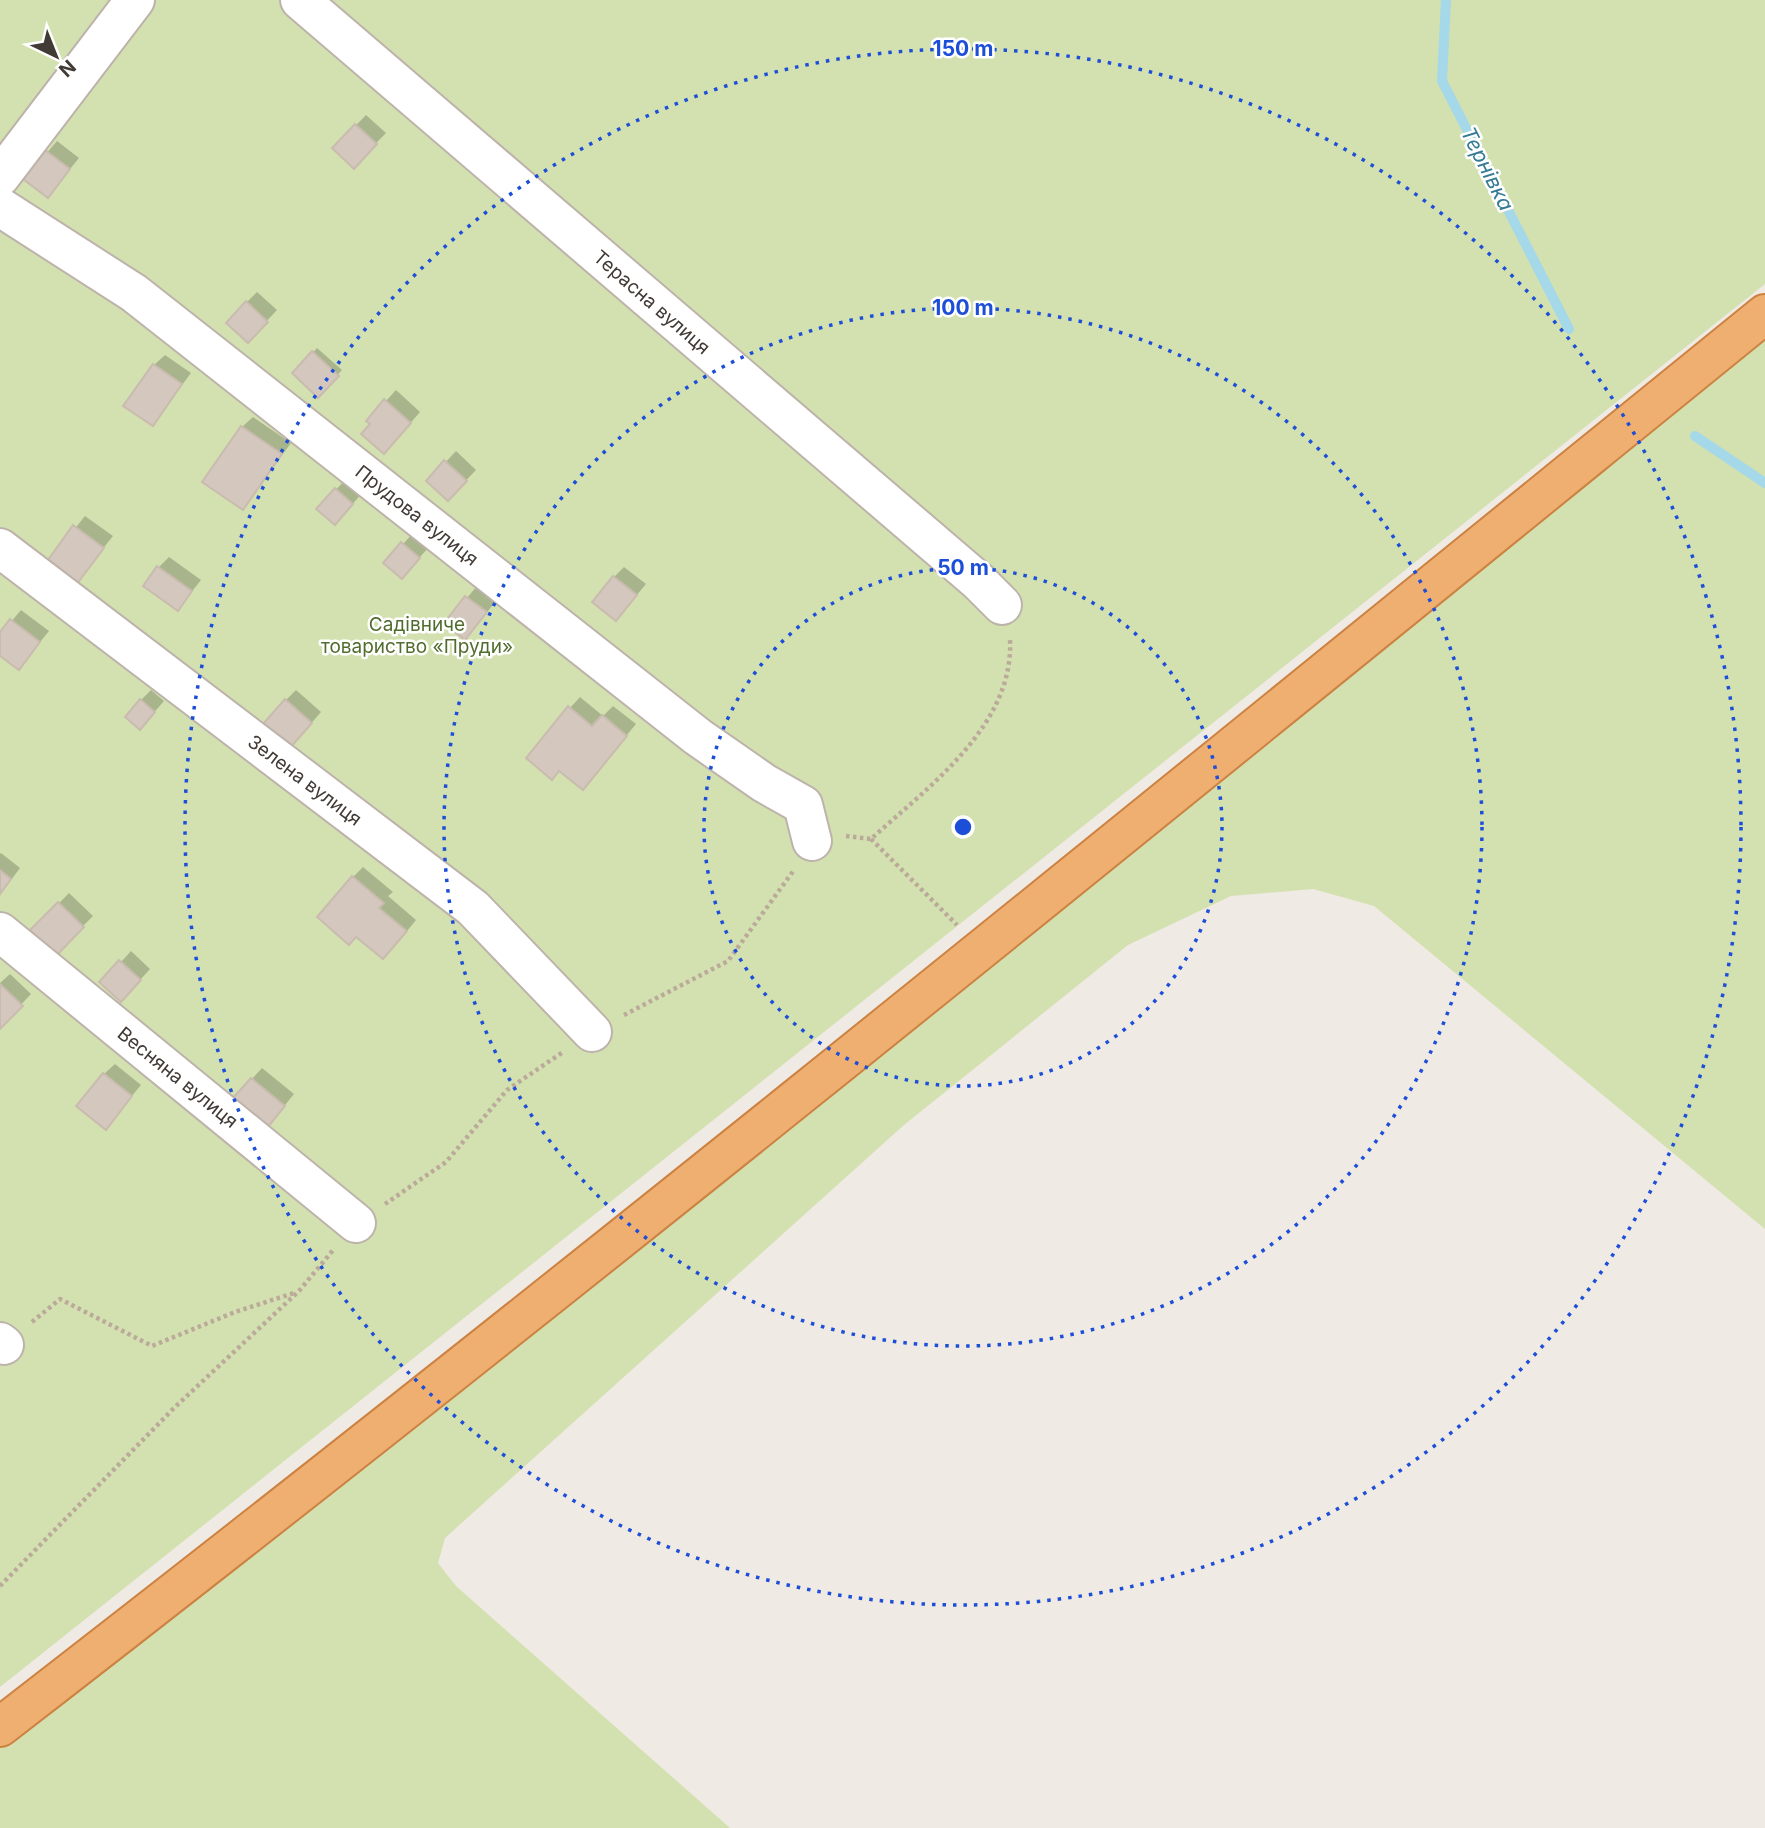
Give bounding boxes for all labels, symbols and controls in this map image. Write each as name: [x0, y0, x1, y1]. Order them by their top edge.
north arrow: [21, 21, 91, 91]
text: 150 m: [933, 36, 993, 61]
text: N: [54, 55, 80, 81]
water label: Тернівка: [1456, 123, 1519, 215]
street label: Терасна вулиця: [589, 245, 715, 359]
text: 100 m: [932, 295, 994, 320]
street label: Прудова вулиця: [351, 460, 483, 571]
text: 50 m: [937, 555, 989, 580]
park label: Садівниче товариство «Пруди»: [321, 613, 513, 658]
street label: Зелена вулиця: [243, 730, 366, 831]
centre of rings: [951, 815, 975, 839]
street label: Весняна вулиця: [113, 1022, 242, 1133]

